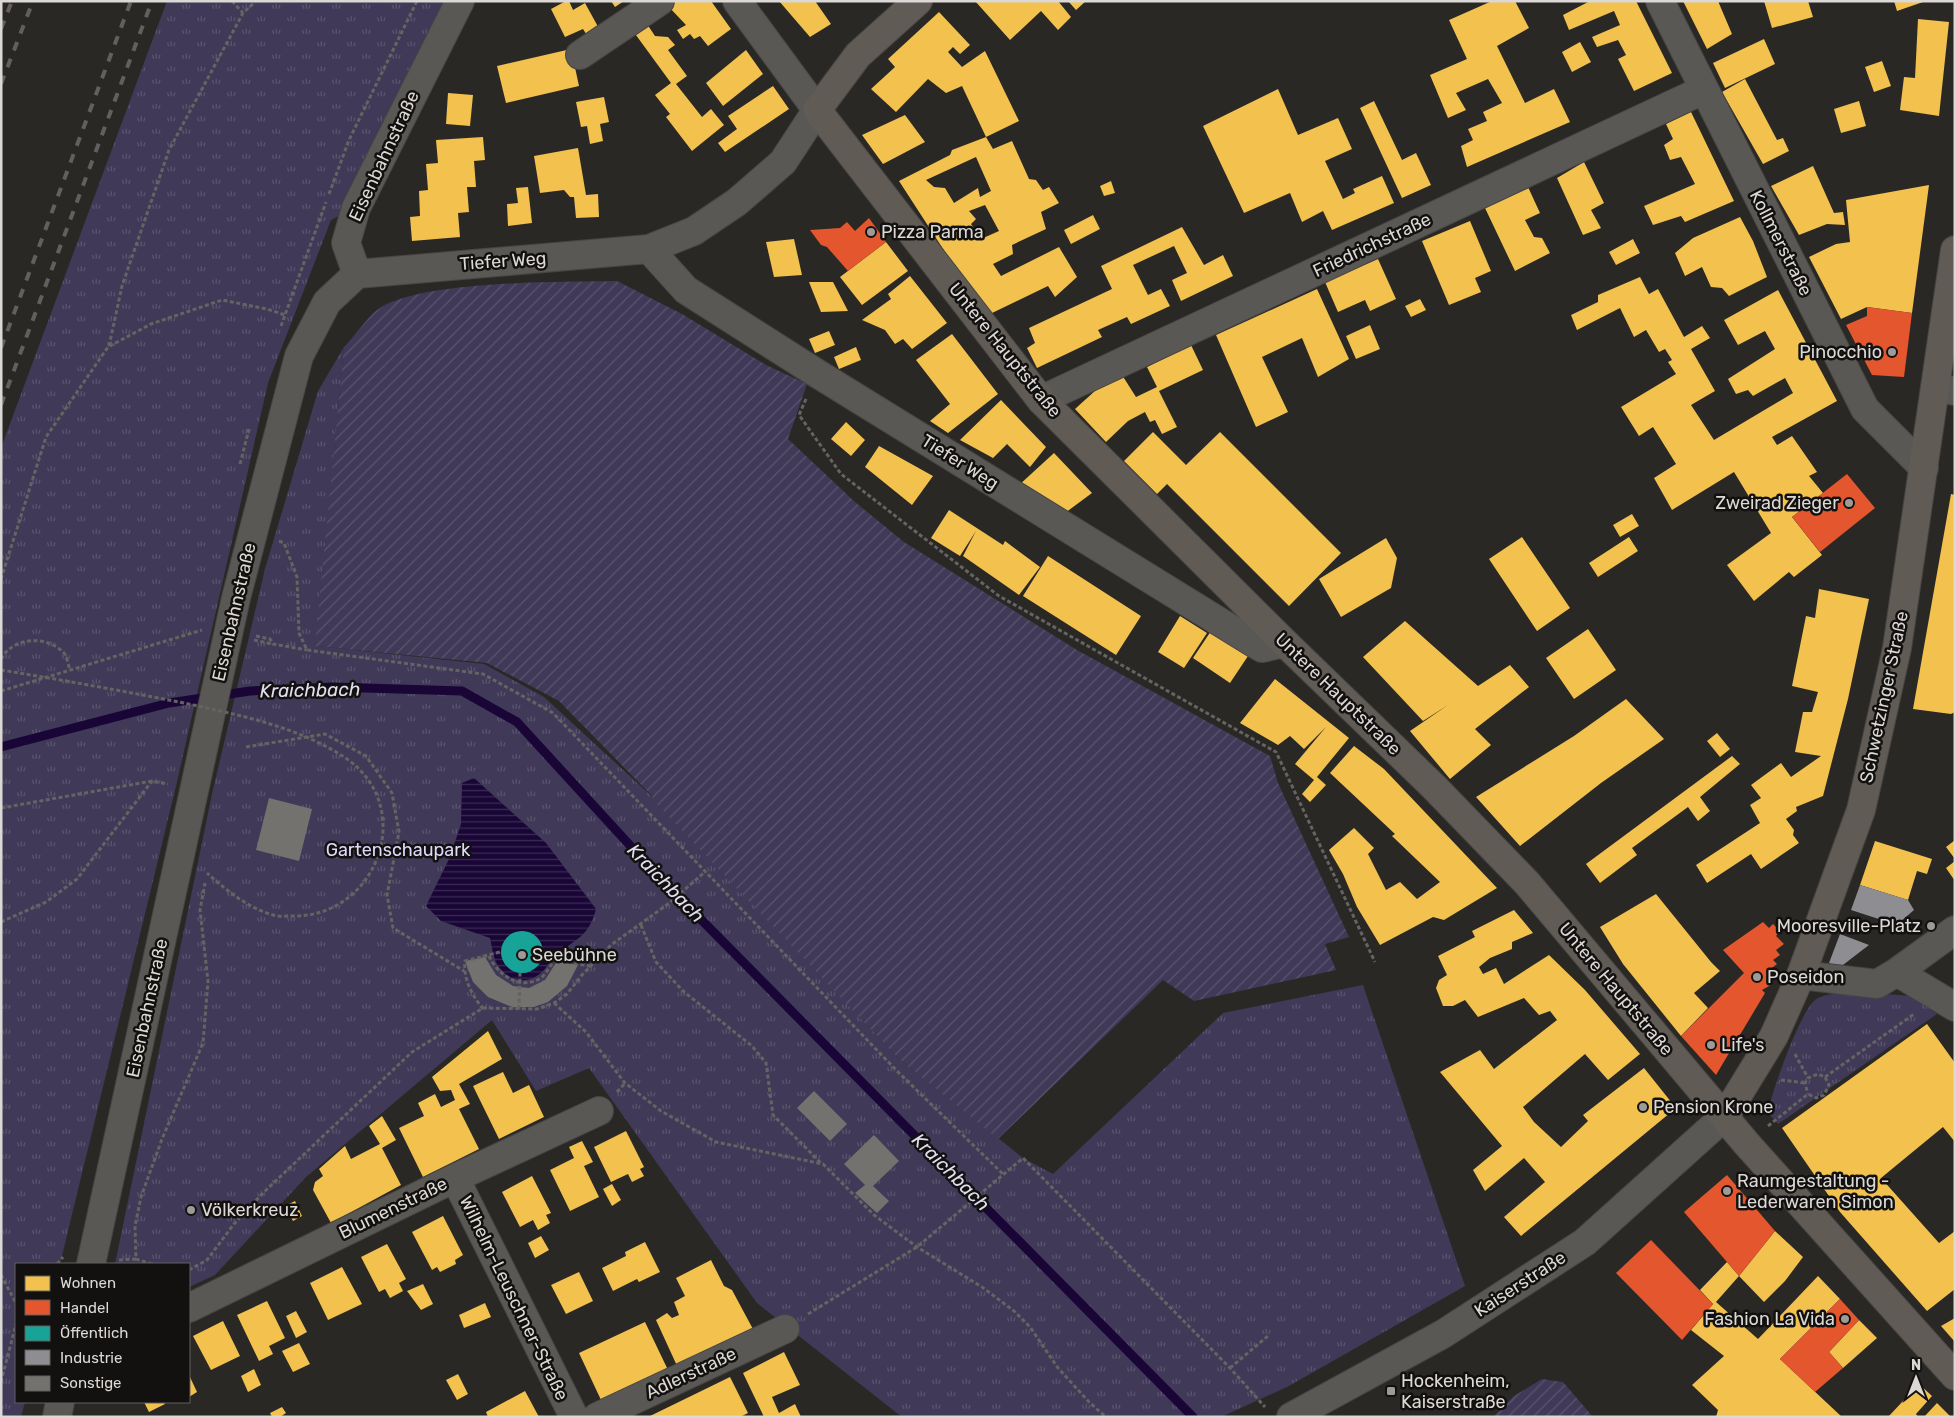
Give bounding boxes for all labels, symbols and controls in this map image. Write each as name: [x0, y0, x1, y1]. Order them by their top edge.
street label: Eisenbahnstraße: [344, 87, 424, 225]
street label: Kollmerstraße: [1745, 186, 1817, 300]
street label: Friedrichstraße: [1309, 208, 1435, 282]
place label: Pizza Parma: [881, 221, 984, 243]
marker: Pizza Parma: [865, 226, 877, 238]
street label: Tiefer Weg: [459, 247, 547, 275]
street label: Untere Hauptstraße: [944, 278, 1066, 422]
place label: Pinocchio: [1799, 341, 1882, 363]
marker: Pinocchio: [1886, 346, 1898, 358]
street label: Tiefer Weg: [917, 430, 1003, 494]
place label: Zweirad Zieger: [1715, 492, 1839, 514]
marker: Zweirad Zieger: [1843, 497, 1855, 509]
street label: Eisenbahnstraße: [207, 541, 261, 683]
street label: Schwetzinger Straße: [1855, 609, 1913, 785]
street label: Untere Hauptstraße: [1270, 628, 1406, 760]
water label: Kraichbach: [259, 678, 361, 702]
park label: Gartenschaupark: [326, 839, 471, 861]
water label: Kraichbach: [623, 839, 709, 927]
place label: Mooresville-Platz: [1777, 915, 1921, 937]
street label: Untere Hauptstraße: [1554, 918, 1678, 1060]
marker: Mooresville-Platz: [1925, 920, 1937, 932]
street label: Eisenbahnstraße: [122, 937, 172, 1079]
place label: Seebühne: [532, 944, 617, 966]
marker: Seebühne: [516, 949, 528, 961]
place label: Poseidon: [1767, 966, 1844, 988]
marker: Poseidon: [1751, 971, 1763, 983]
place label: Life's: [1721, 1034, 1765, 1056]
marker: Life's: [1705, 1039, 1717, 1051]
place label: Pension Krone: [1653, 1096, 1773, 1118]
marker: Pension Krone: [1637, 1101, 1649, 1113]
water label: Kraichbach: [907, 1128, 995, 1216]
place label: Raumgestaltung - Lederwaren Simon: [1737, 1170, 1894, 1213]
street label: Blumenstraße: [335, 1172, 451, 1244]
marker: Raumgestaltung - Lederwaren Simon: [1721, 1185, 1733, 1197]
street label: Wilhelm-Leuschner-Straße: [455, 1192, 573, 1404]
place label: Völkerkreuz: [201, 1199, 298, 1221]
marker: Völkerkreuz: [185, 1204, 197, 1216]
street label: Kaiserstraße: [1470, 1246, 1570, 1322]
legend: [15, 1263, 190, 1403]
text: Wohnen: [60, 1274, 116, 1292]
text: Handel: [60, 1299, 109, 1317]
place label: Fashion La Vida: [1704, 1308, 1835, 1330]
marker: Fashion La Vida: [1839, 1313, 1851, 1325]
text: Öffentlich: [60, 1324, 128, 1342]
street label: Adlerstraße: [642, 1342, 740, 1404]
text: Industrie: [60, 1349, 122, 1367]
north arrow: [1891, 1353, 1941, 1403]
text: N: [1911, 1357, 1921, 1374]
place label: Hockenheim, Kaiserstraße: [1401, 1370, 1510, 1413]
text: Sonstige: [60, 1374, 122, 1392]
marker: Hockenheim, Kaiserstraße: [1385, 1385, 1397, 1397]

